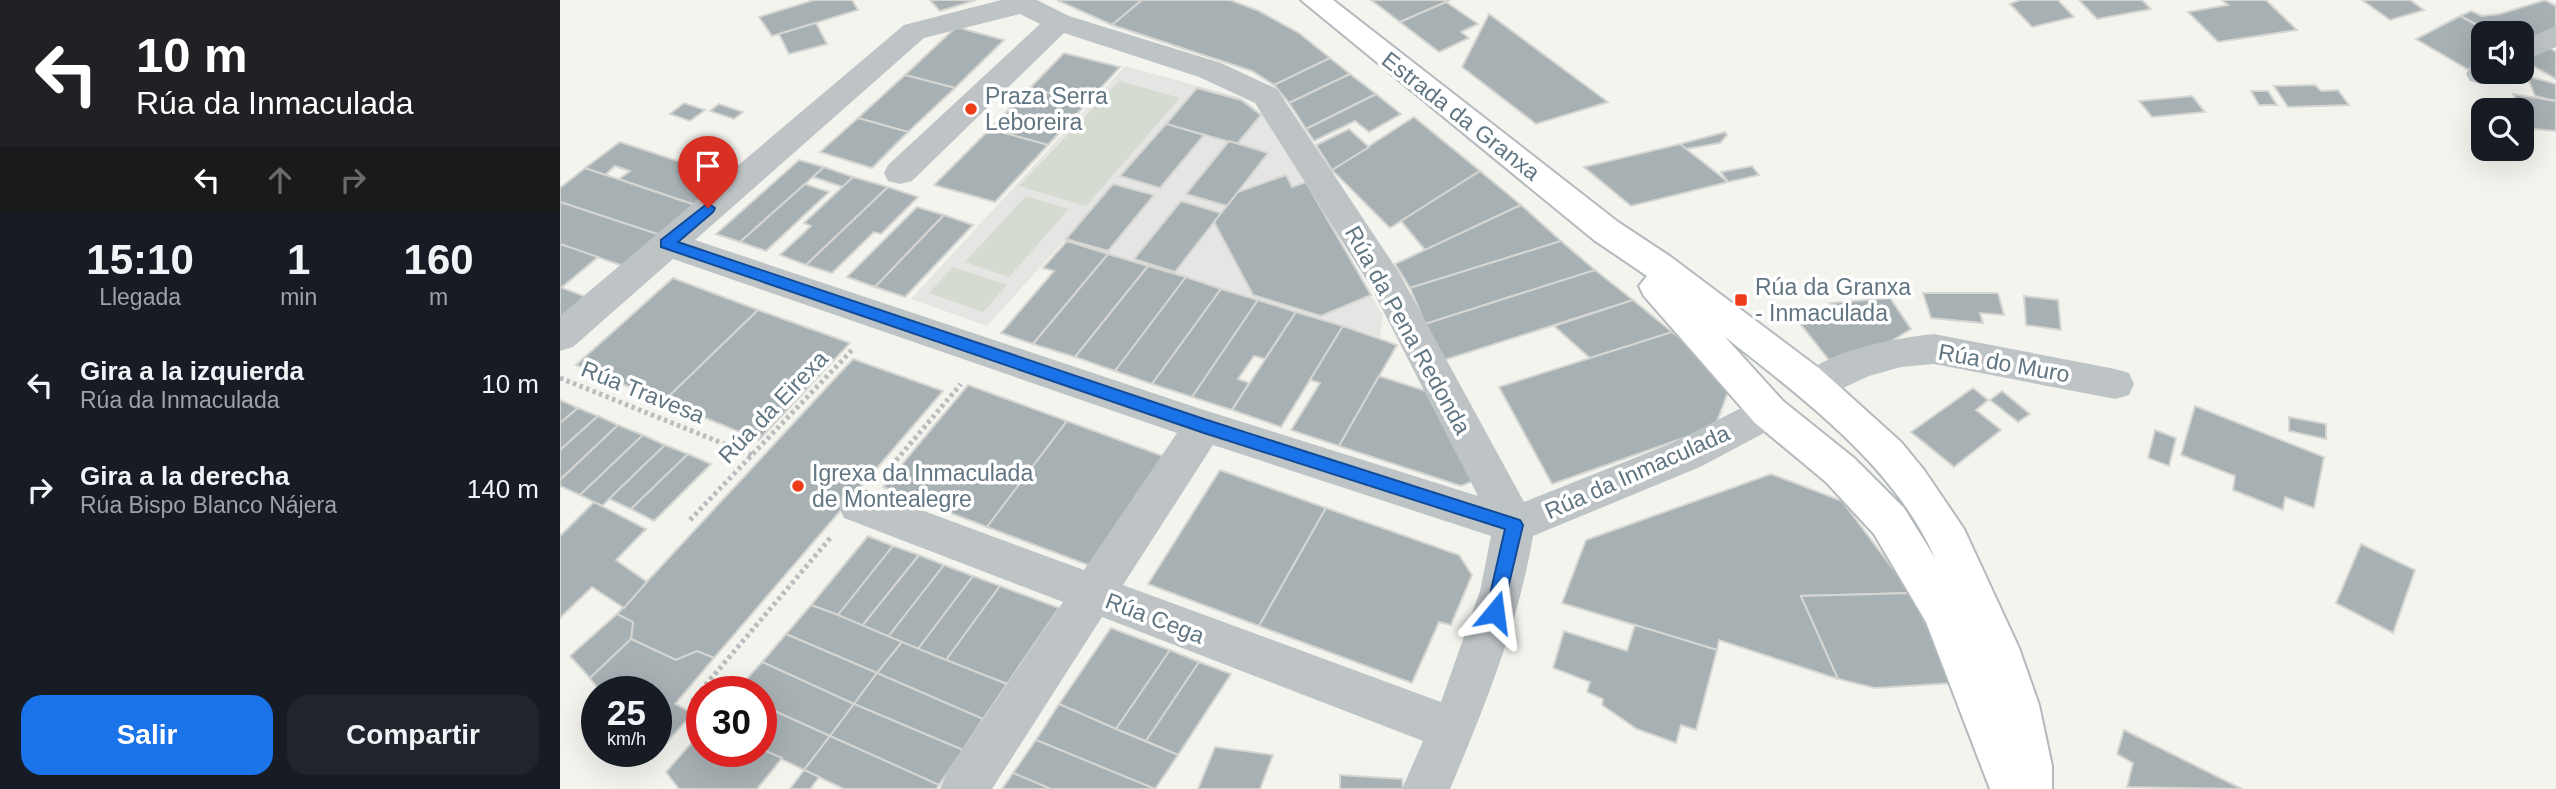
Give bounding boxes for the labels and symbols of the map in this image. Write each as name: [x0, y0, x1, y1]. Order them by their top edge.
street label: Estrada da Granxa: [1377, 46, 1545, 186]
place label: Praza Serra Leboreira: [985, 83, 1108, 135]
marker: Praza Serra Leboreira: [963, 101, 979, 117]
pin: [678, 136, 738, 208]
street label: Rúa da Pena Redonda: [1340, 221, 1476, 439]
place label: Rúa da Granxa - Inmaculada: [1755, 274, 1911, 326]
marker: Rúa da Granxa - Inmaculada: [1733, 292, 1749, 308]
street label: Rúa do Muro: [1936, 339, 2072, 387]
street label: Rúa da Eirexa: [713, 345, 833, 468]
street label: Rúa Travesa: [578, 356, 709, 429]
street label: Rúa da Inmaculada: [1541, 419, 1734, 524]
place label: Igrexa da Inmaculada de Montealegre: [812, 460, 1033, 512]
marker: Igrexa da Inmaculada de Montealegre: [790, 478, 806, 494]
position arrow: [1458, 575, 1532, 649]
street label: Rúa Cega: [1102, 587, 1208, 649]
speed limit sign: 30: [686, 676, 777, 767]

